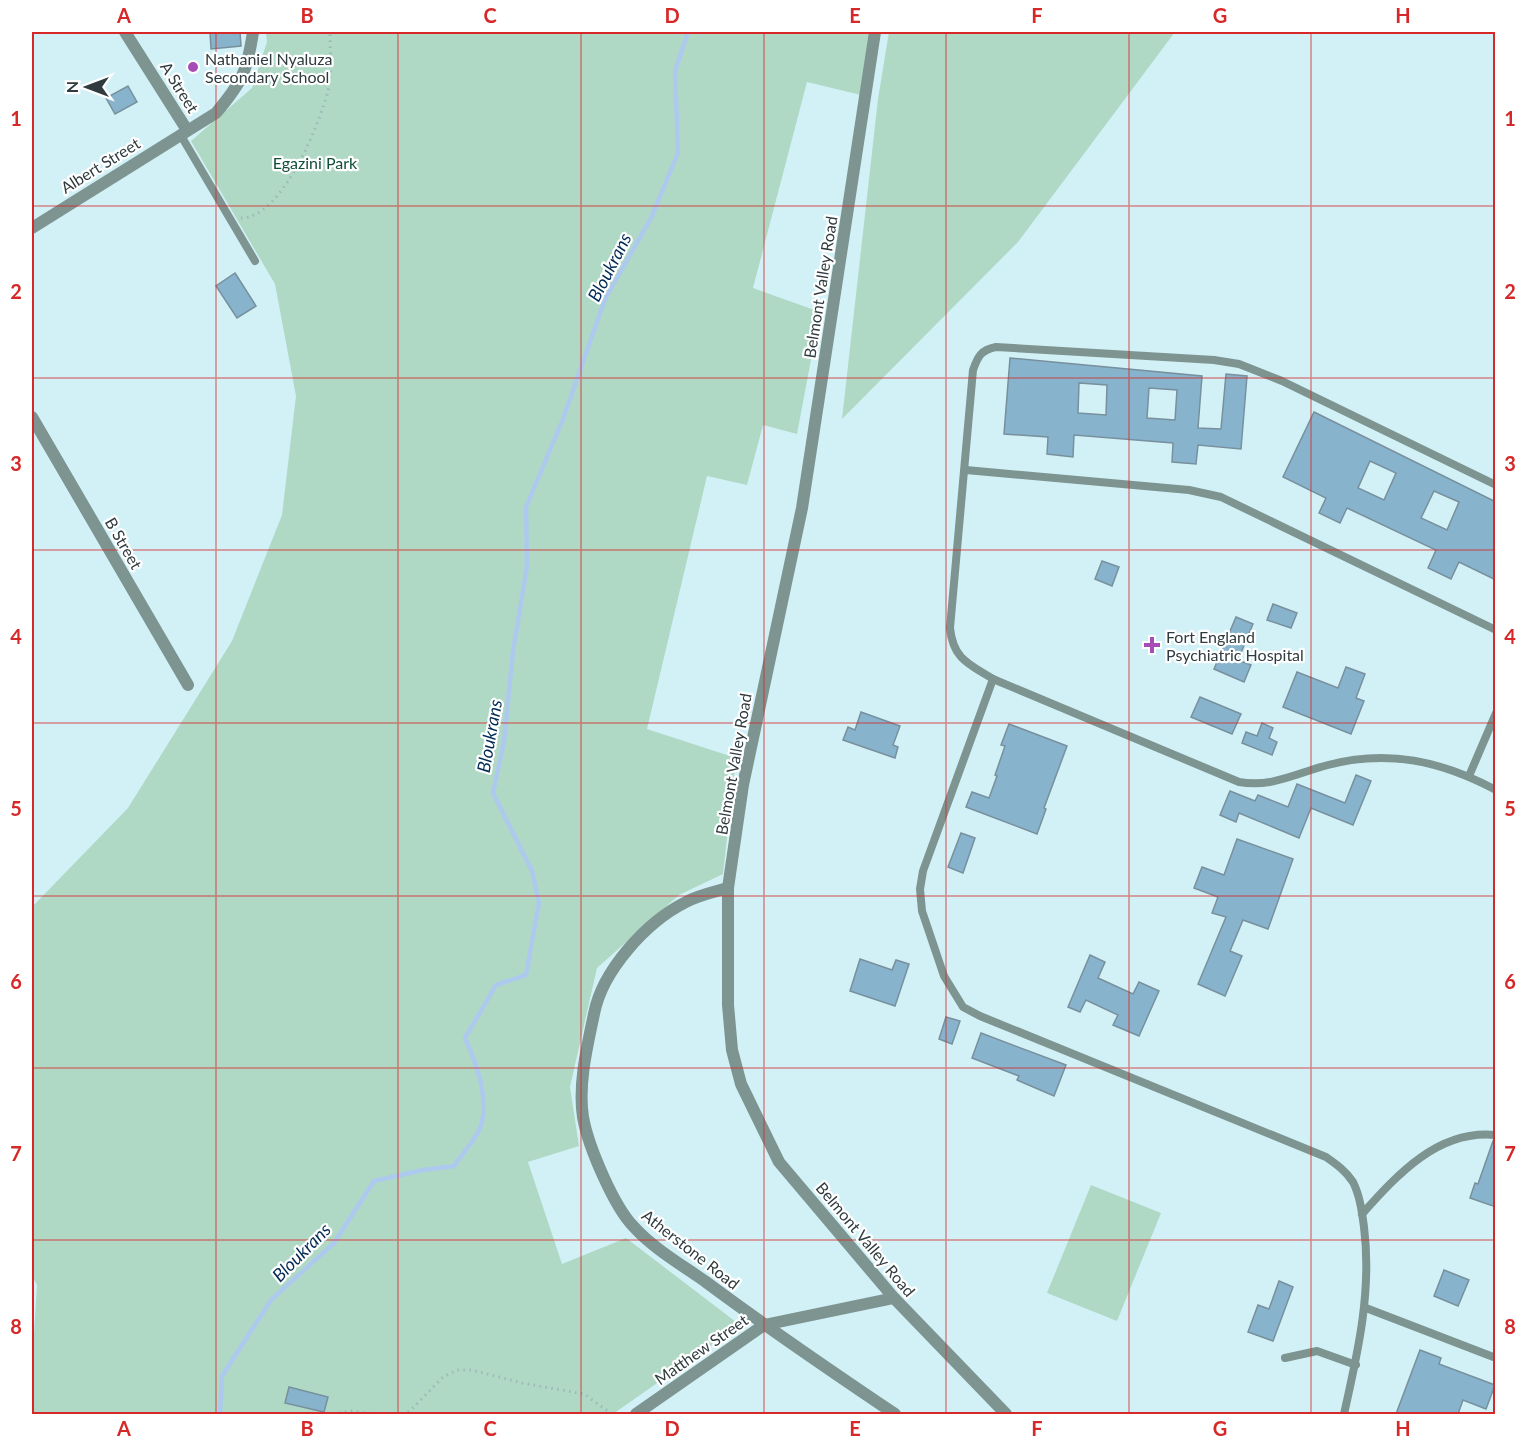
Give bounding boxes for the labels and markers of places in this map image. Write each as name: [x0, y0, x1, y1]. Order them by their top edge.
place label: Nathaniel Nyaluza Secondary School: [205, 49, 332, 86]
marker: Nathaniel Nyaluza Secondary School: [186, 60, 200, 74]
place label: Fort England Psychiatric Hospital: [1166, 627, 1304, 664]
marker: Fort England Psychiatric Hospital: [1143, 636, 1161, 654]

